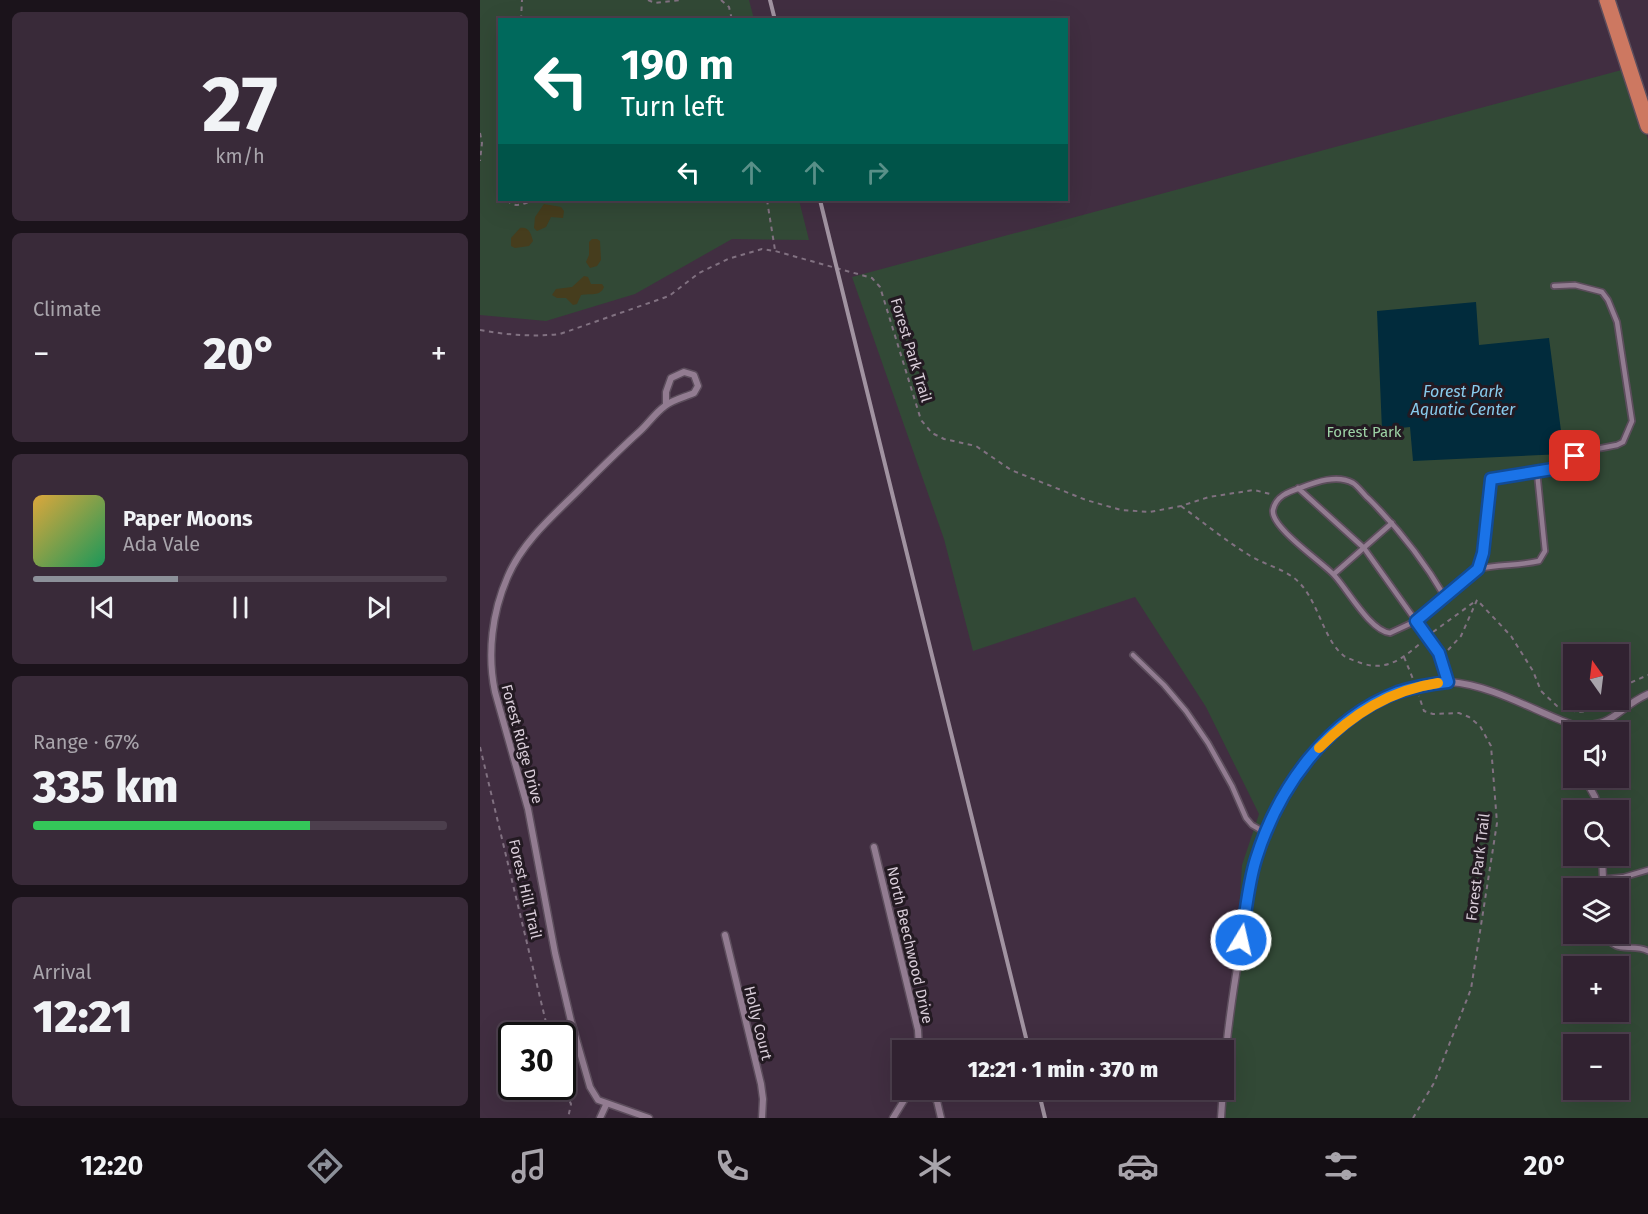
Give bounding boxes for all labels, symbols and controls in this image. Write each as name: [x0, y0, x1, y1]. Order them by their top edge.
text: 190 m: [621, 40, 734, 90]
icon: left: [522, 42, 600, 120]
text: 27: [202, 58, 278, 152]
text: Turn left: [621, 91, 724, 123]
text: km/h: [215, 144, 265, 168]
icon: left: [672, 156, 705, 189]
icon: ahead: [735, 156, 768, 189]
icon: ahead: [798, 156, 831, 189]
icon: right: [861, 156, 894, 189]
street label: Forest Park Trail: [887, 296, 936, 405]
text: Climate: [33, 297, 101, 321]
text: 20°: [203, 327, 277, 381]
text: −: [33, 334, 50, 374]
text: +: [431, 334, 447, 374]
water label: Forest Park Aquatic Center: [1410, 382, 1516, 419]
park label: Forest Park: [1326, 423, 1402, 441]
pin: [1549, 430, 1600, 481]
icon: arrive: [1558, 439, 1591, 472]
text: Paper Moons: [123, 505, 253, 532]
text: Ada Vale: [123, 532, 200, 556]
icon: previous: [86, 591, 119, 624]
icon: pause: [224, 591, 257, 624]
icon: next: [362, 591, 395, 624]
north arrow: [1563, 644, 1629, 710]
map controls: [1563, 644, 1629, 1100]
street label: Forest Ridge Drive: [497, 682, 547, 806]
button: sound: [1563, 722, 1629, 788]
text: Range · 67%: [33, 730, 140, 754]
text: 335 km: [33, 760, 178, 814]
button: search: [1563, 800, 1629, 866]
street label: Forest Park Trail: [1462, 812, 1494, 922]
street label: Forest Hill Trail: [505, 837, 545, 941]
street label: North Beechwood Drive: [883, 865, 937, 1025]
button: layers: [1563, 878, 1629, 944]
position arrow: [1209, 908, 1273, 972]
button: +: [1563, 956, 1629, 1022]
text: Arrival: [33, 960, 92, 984]
street label: Holly Court: [740, 984, 776, 1062]
text: 12:21: [33, 990, 133, 1044]
speed limit sign: 30: [498, 1022, 576, 1100]
button: −: [1563, 1034, 1629, 1100]
text: 12:21 · 1 min · 370 m: [968, 1056, 1158, 1083]
icon: directions: [304, 1145, 346, 1187]
icon: music: [508, 1145, 550, 1187]
icon: phone: [711, 1145, 753, 1187]
icon: climate: [914, 1145, 956, 1187]
icon: car: [1117, 1145, 1159, 1187]
icon: filters: [1320, 1145, 1362, 1187]
text: 12:20: [81, 1150, 143, 1182]
text: 20°: [1524, 1150, 1567, 1182]

